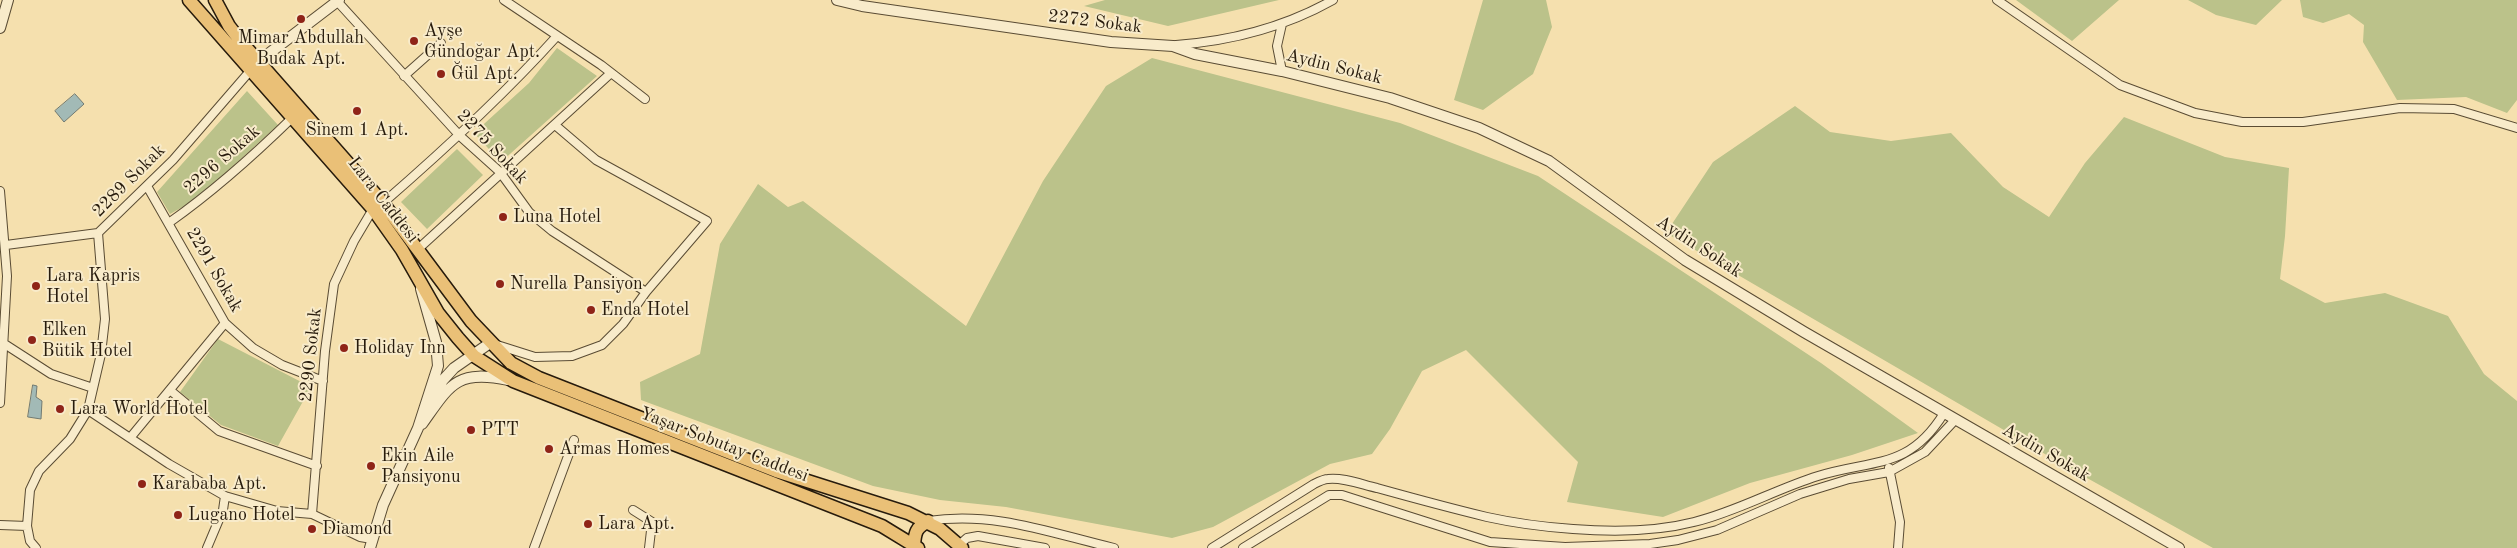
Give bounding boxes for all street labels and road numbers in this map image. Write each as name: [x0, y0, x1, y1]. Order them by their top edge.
street label: 2272 Sokak: [1047, 6, 1143, 38]
street label: Aydin Sokak: [1284, 45, 1384, 89]
street label: 2275 Sokak: [452, 105, 532, 189]
street label: 2296 Sokak: [179, 121, 265, 199]
street label: 2289 Sokak: [88, 140, 170, 222]
street label: Lara Caddesi: [343, 153, 423, 247]
street label: Aydin Sokak: [1652, 211, 1746, 283]
street label: 2291 Sokak: [181, 224, 247, 316]
street label: 2290 Sokak: [295, 307, 327, 403]
street label: Yaşar Sobutay Caddesi: [637, 403, 811, 487]
street label: Aydin Sokak: [1998, 419, 2094, 487]

